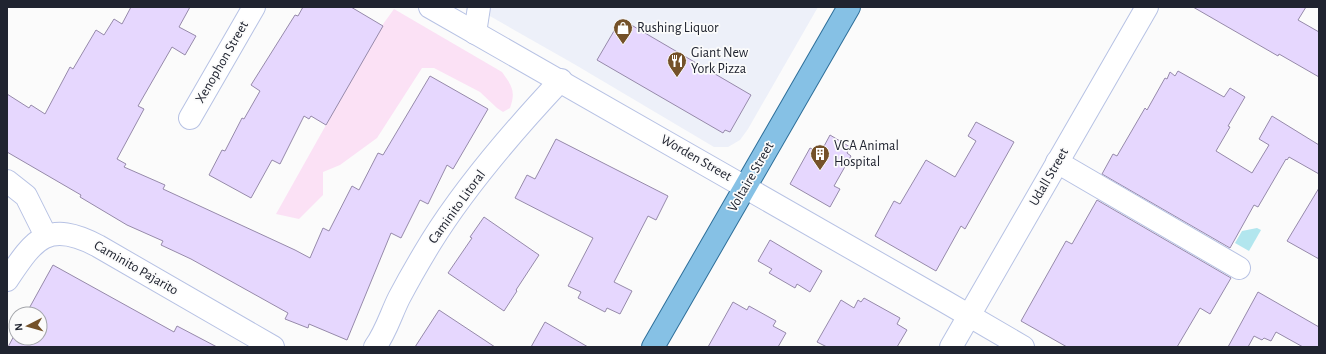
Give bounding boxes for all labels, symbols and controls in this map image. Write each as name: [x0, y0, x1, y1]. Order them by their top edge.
shop icon: Rushing Liquor: [612, 17, 634, 45]
street label: Xenophon Street: [193, 18, 251, 105]
place label: Rushing Liquor: [637, 21, 719, 35]
place label: Giant New York Pizza: [691, 46, 749, 76]
restaurant icon: Giant New York Pizza: [666, 50, 688, 78]
street label: Worden Street: [658, 132, 734, 184]
street label: Voltaire Street: [725, 139, 777, 214]
place label: VCA Animal Hospital: [834, 139, 899, 169]
building icon: VCA Animal Hospital: [809, 143, 831, 171]
street label: Udall Street: [1027, 145, 1071, 208]
street label: Caminito Litoral: [426, 168, 488, 246]
street label: Caminito Pajarito: [91, 238, 181, 298]
north arrow: [8, 306, 48, 346]
text: N: [13, 323, 24, 331]

